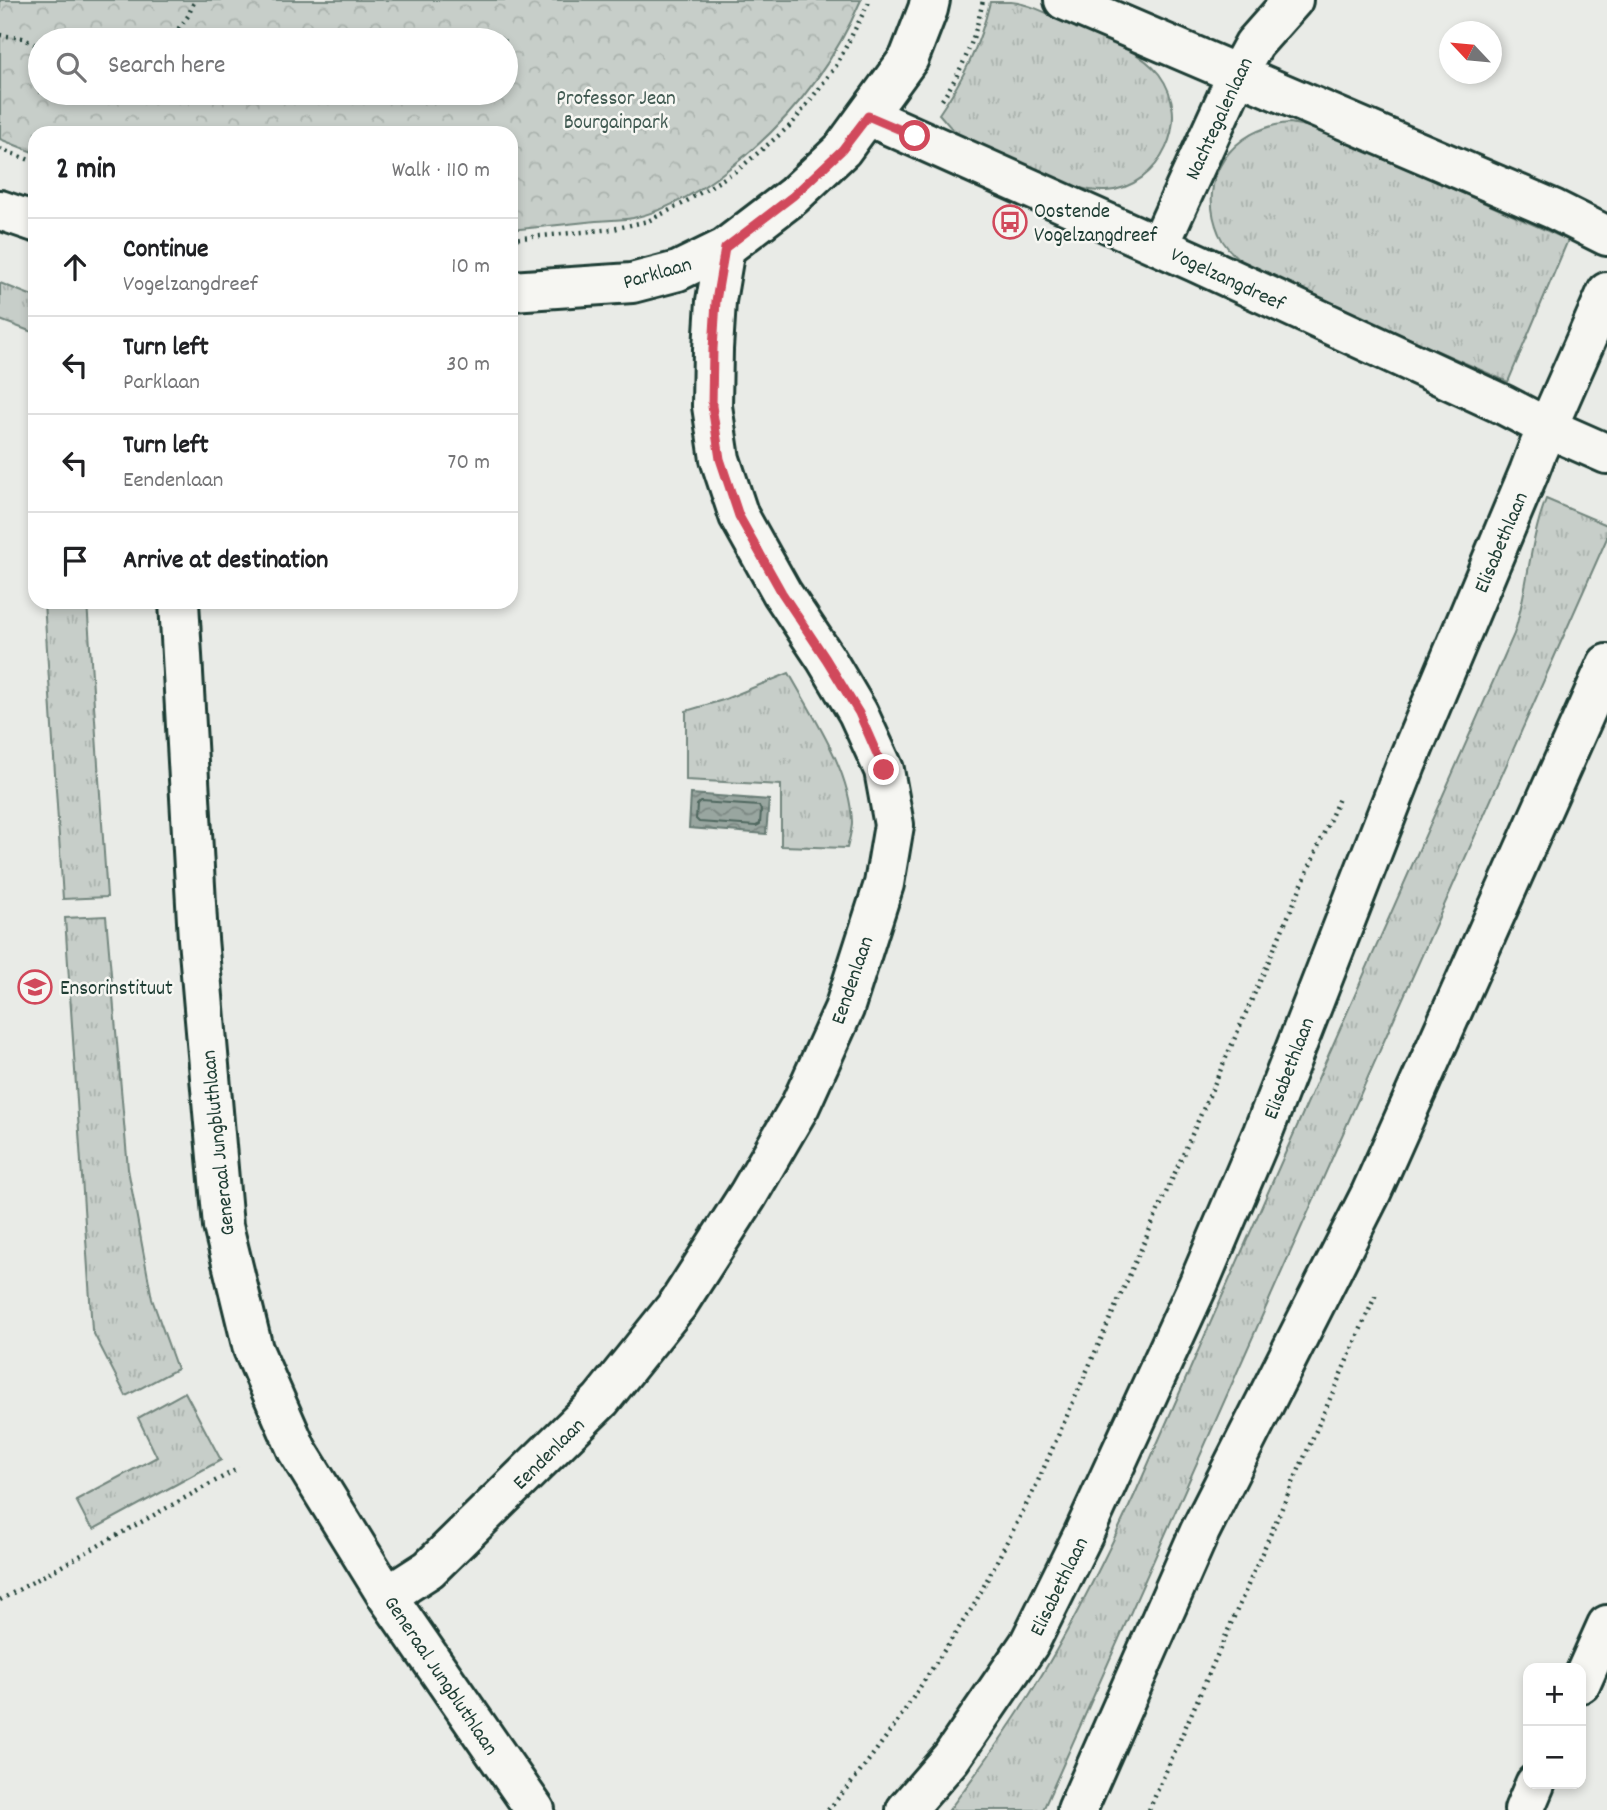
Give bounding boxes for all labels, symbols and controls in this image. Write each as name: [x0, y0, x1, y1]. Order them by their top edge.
north arrow: [1439, 21, 1502, 84]
search box: [28, 28, 518, 105]
icon: search: [52, 48, 90, 86]
text: Search here: [108, 48, 226, 85]
street label: Nachtegalenlaan: [1179, 53, 1262, 186]
park label: Professor Jean Bourgainpark: [556, 85, 676, 139]
route start: [899, 120, 930, 151]
text: 2 min: [56, 150, 116, 193]
text: Walk · 110 m: [392, 155, 490, 188]
place label: Oostende Vogelzangdreef: [1034, 198, 1158, 252]
bus stop icon: Oostende Vogelzangdreef: [991, 203, 1029, 241]
text: Continue: [123, 232, 208, 269]
street label: Vogelzangdreef: [1165, 241, 1289, 321]
icon: ahead: [56, 248, 94, 286]
text: 10 m: [451, 251, 490, 284]
street label: Parklaan: [620, 251, 696, 299]
text: Vogelzangdreef: [123, 269, 258, 302]
text: Turn left: [123, 330, 209, 367]
icon: left: [56, 346, 94, 384]
text: 30 m: [446, 349, 490, 382]
text: Parklaan: [123, 367, 200, 400]
text: Turn left: [123, 428, 209, 465]
icon: left: [56, 444, 94, 482]
text: 70 m: [448, 447, 490, 480]
text: Eendenlaan: [123, 465, 223, 498]
street label: Elisabethlaan: [1468, 488, 1538, 598]
icon: arrive: [56, 542, 94, 580]
text: Arrive at destination: [123, 543, 328, 580]
route end: [868, 754, 899, 785]
street label: Eendenlaan: [825, 933, 883, 1029]
school or university icon: Ensorinstituut: [16, 968, 54, 1006]
place label: Ensorinstituut: [60, 975, 173, 1005]
street label: Elisabethlaan: [1258, 1014, 1324, 1124]
street label: Generaal Jungbluthlaan: [195, 1048, 245, 1237]
street label: Eendenlaan: [507, 1412, 593, 1498]
street label: Elisabethlaan: [1024, 1533, 1098, 1642]
street label: Generaal Jungbluthlaan: [375, 1591, 504, 1762]
map controls: [1523, 1663, 1586, 1789]
button: +: [1523, 1663, 1586, 1726]
button: −: [1523, 1726, 1586, 1789]

